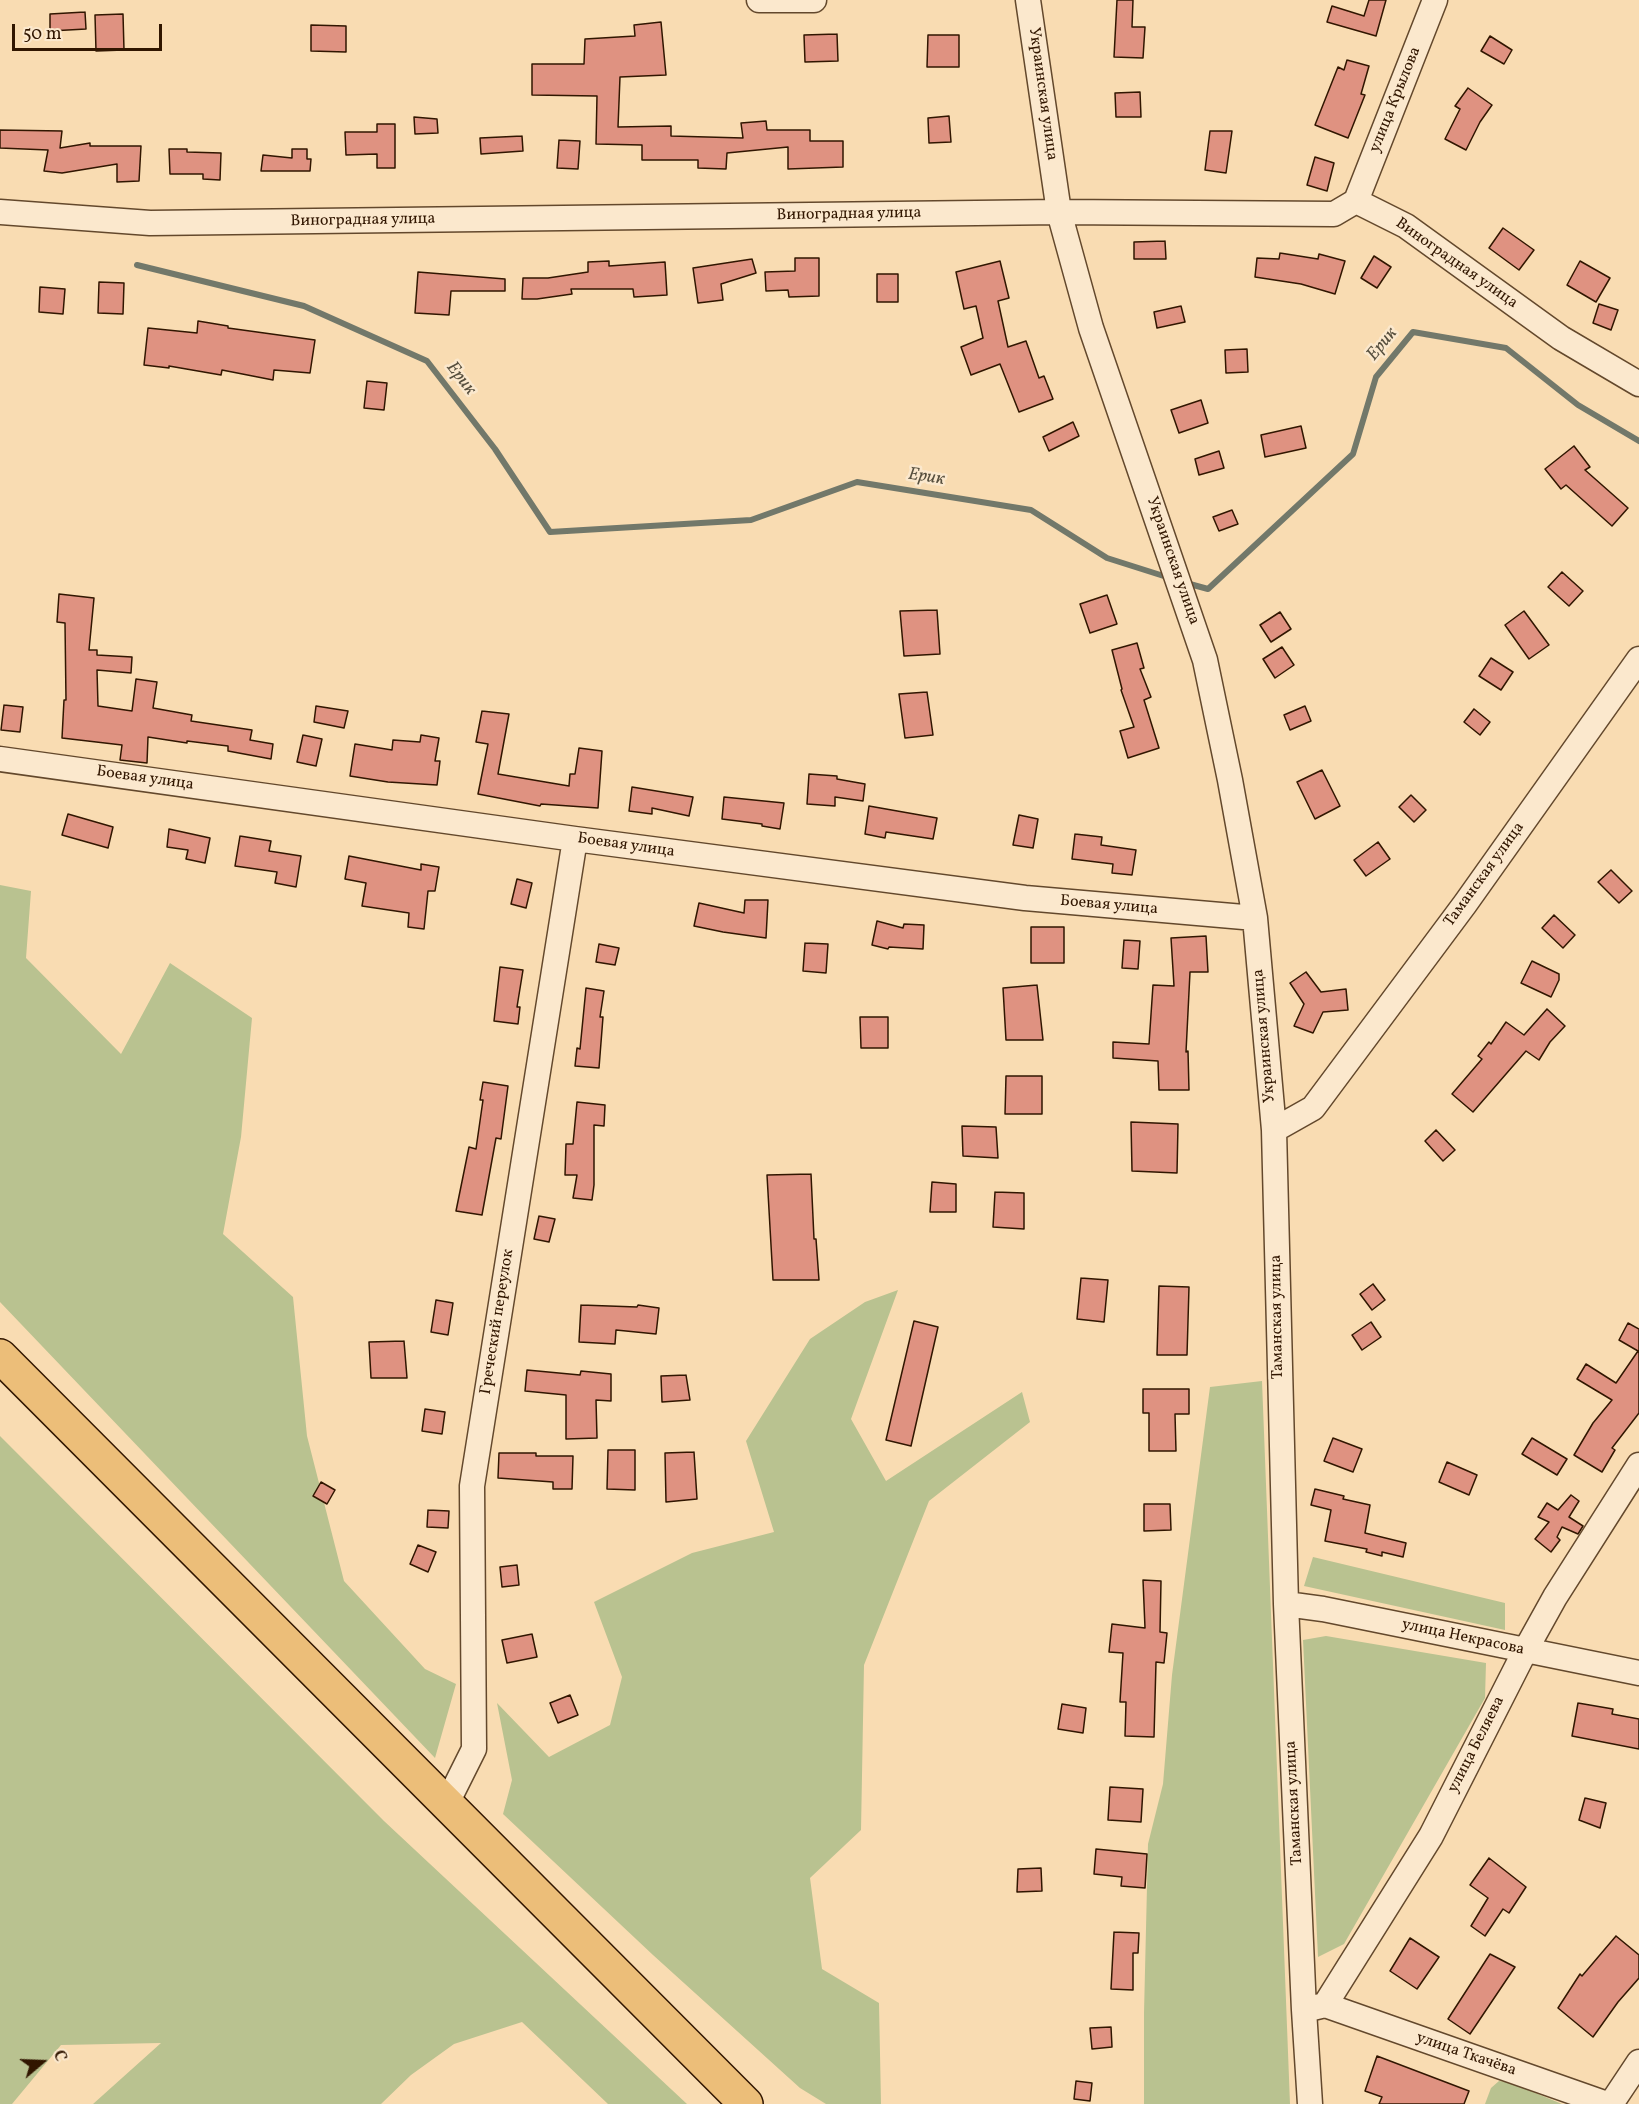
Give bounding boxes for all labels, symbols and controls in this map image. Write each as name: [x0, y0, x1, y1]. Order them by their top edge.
scale bar: [15, 12, 165, 50]
text: 50 m: [23, 22, 62, 47]
street label: Украинская улица: [1023, 26, 1061, 162]
street label: улица Крылова: [1366, 44, 1426, 156]
street label: Виноградная улица: [776, 204, 922, 226]
street label: Виноградная улица: [290, 210, 436, 232]
street label: Виноградная улица: [1391, 215, 1521, 313]
water label: Ерик: [1363, 324, 1403, 366]
water label: Ерик: [440, 358, 480, 400]
water label: Ерик: [906, 464, 946, 492]
street label: Украинская улица: [1141, 494, 1203, 628]
street label: Боевая улица: [95, 763, 195, 795]
street label: Таманская улица: [1441, 819, 1529, 931]
street label: Боевая улица: [576, 830, 676, 862]
street label: Боевая улица: [1059, 892, 1159, 920]
street label: Украинская улица: [1250, 968, 1280, 1104]
street label: Греческий переулок: [477, 1248, 519, 1396]
street label: Таманская улица: [1267, 1254, 1289, 1380]
street label: улица Некрасова: [1400, 1616, 1526, 1660]
street label: улица Беляева: [1444, 1693, 1510, 1797]
street label: Таманская улица: [1282, 1740, 1308, 1866]
street label: улица Ткачёва: [1413, 2029, 1519, 2081]
north arrow: [12, 2032, 72, 2092]
text: С: [47, 2048, 71, 2065]

